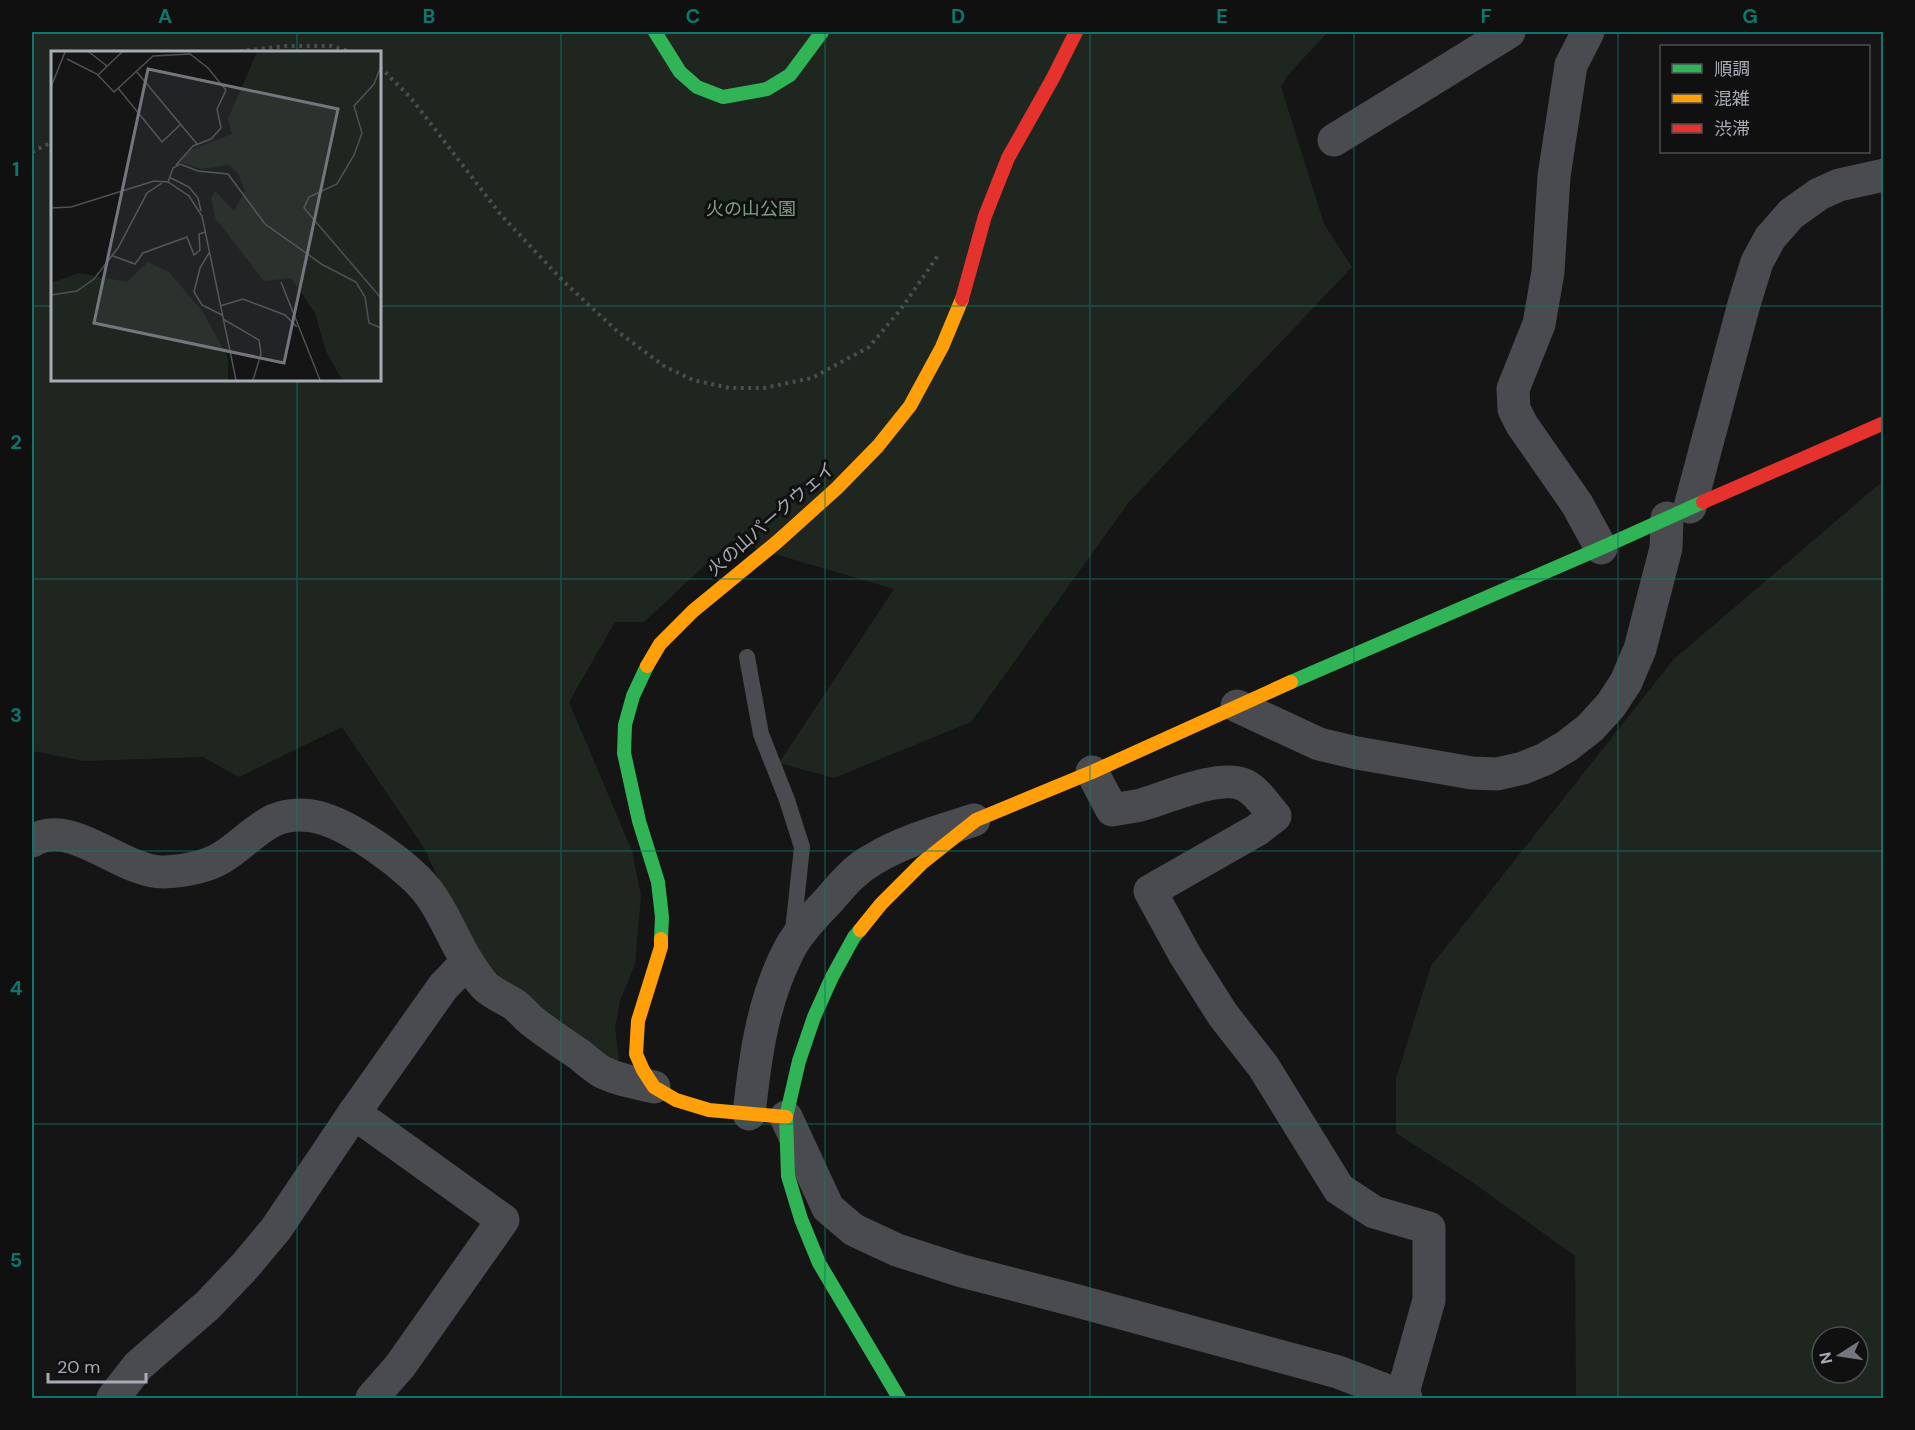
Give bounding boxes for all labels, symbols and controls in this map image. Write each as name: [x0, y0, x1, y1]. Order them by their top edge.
text: A: [158, 3, 172, 29]
text: B: [423, 3, 435, 29]
text: C: [686, 3, 700, 29]
text: D: [951, 3, 965, 29]
text: E: [1216, 3, 1228, 29]
text: F: [1480, 3, 1492, 29]
text: G: [1742, 3, 1758, 29]
legend: [1660, 45, 1870, 153]
inset map: [51, 51, 381, 381]
text: 順調: [1714, 57, 1750, 81]
text: 混雑: [1714, 87, 1750, 111]
text: 渋滞: [1714, 117, 1750, 141]
text: 1: [12, 156, 20, 182]
park label: 火の山公園: [706, 197, 796, 221]
text: 2: [10, 429, 22, 455]
street label: 火の山パークウェイ: [702, 457, 840, 581]
text: 3: [10, 702, 22, 728]
text: 4: [10, 975, 23, 1001]
text: 5: [10, 1247, 22, 1273]
north arrow: [1810, 1325, 1870, 1385]
scale bar: [48, 1346, 146, 1384]
text: N: [1814, 1350, 1837, 1366]
text: 20 m: [57, 1355, 100, 1379]

